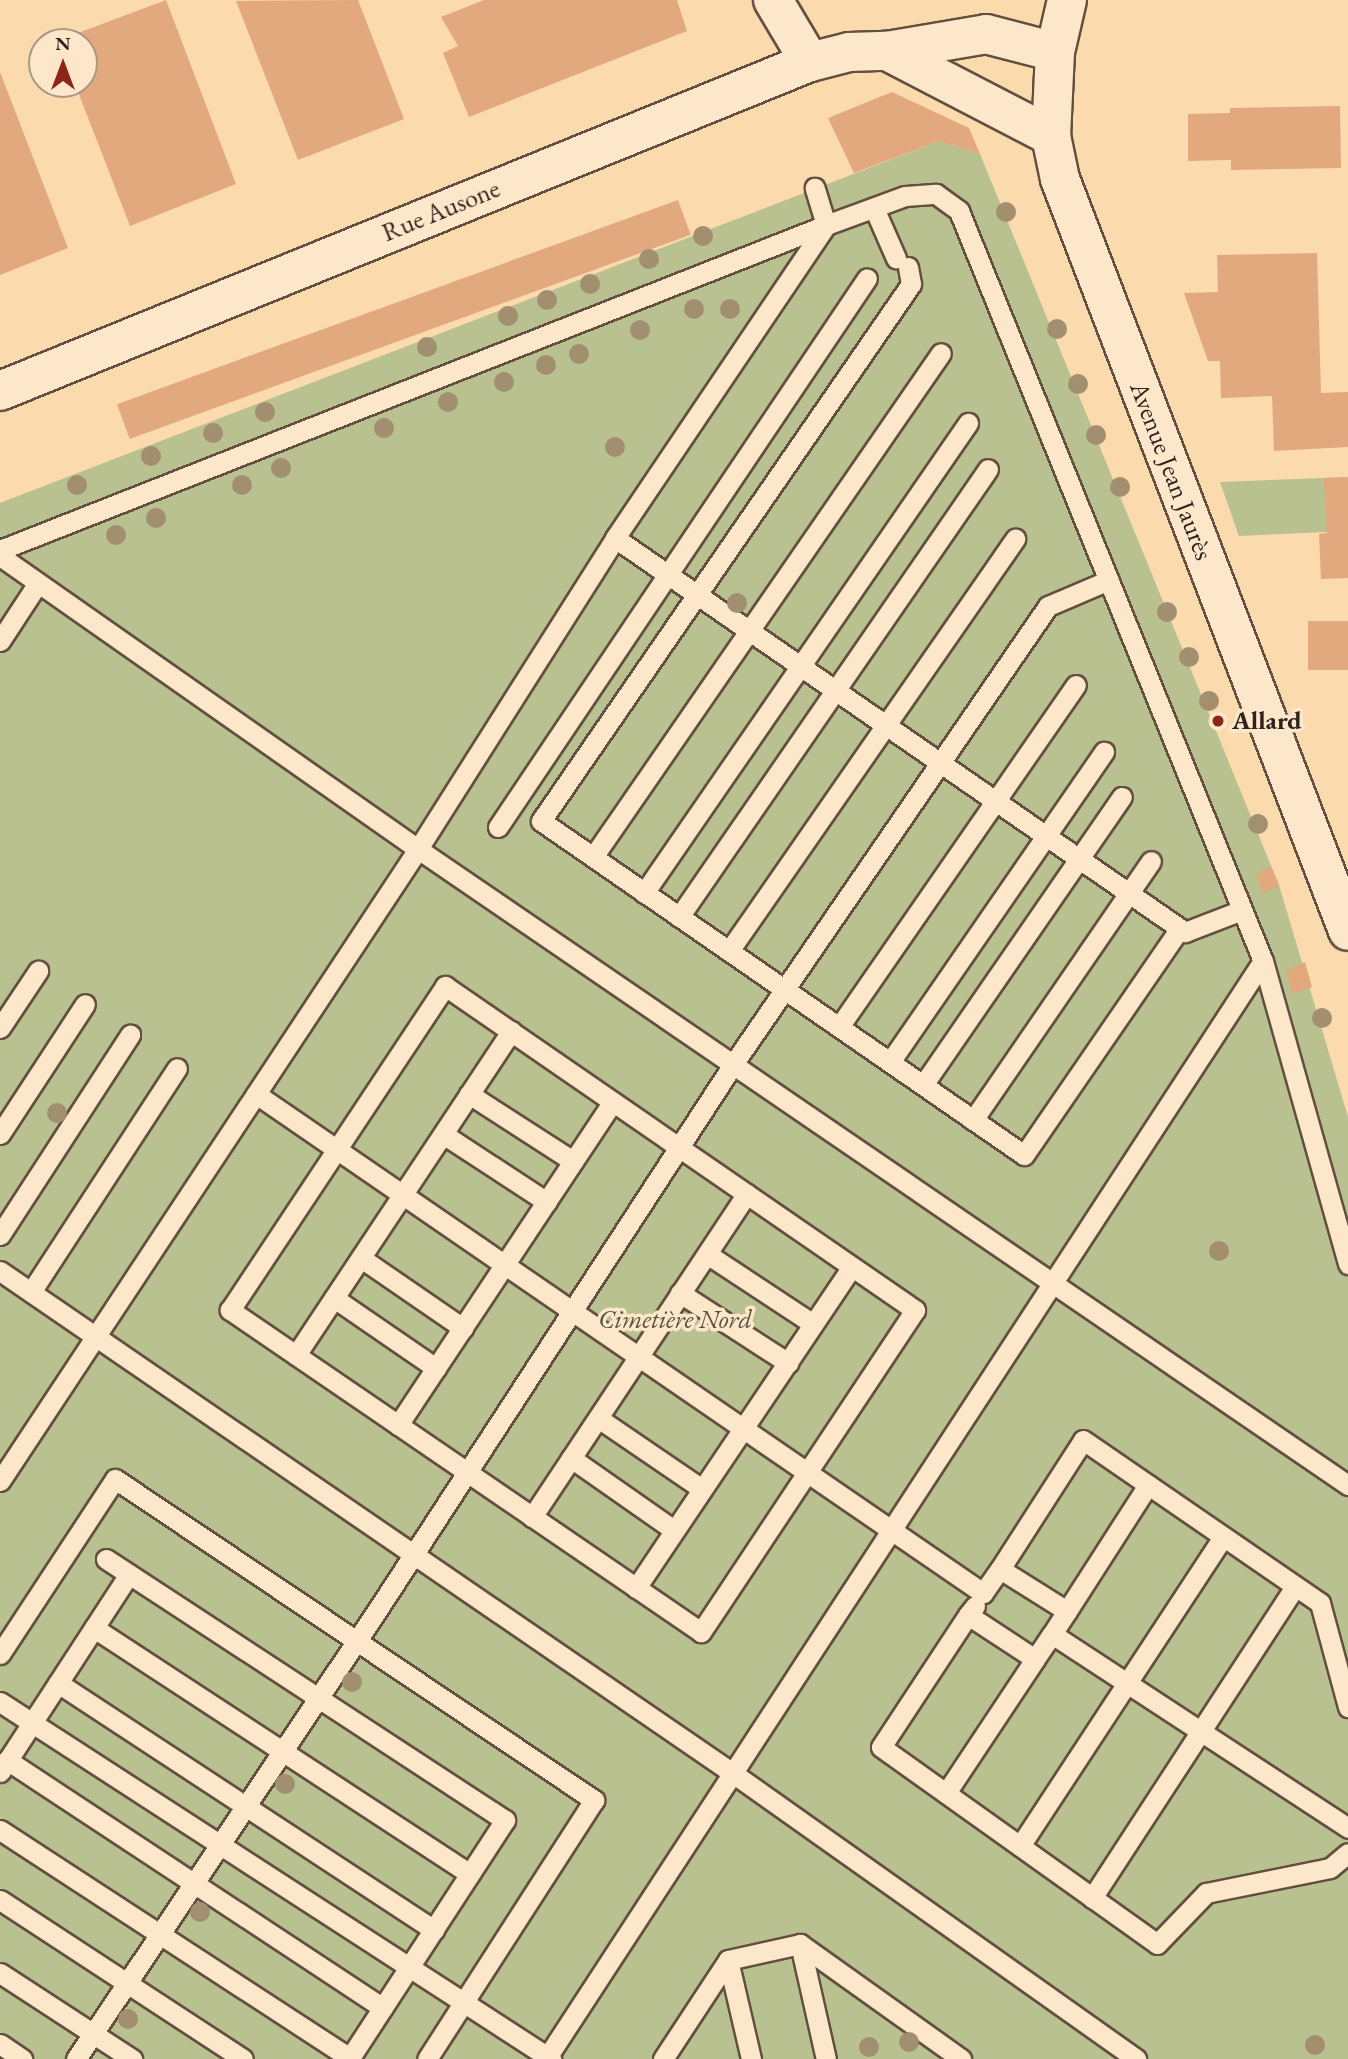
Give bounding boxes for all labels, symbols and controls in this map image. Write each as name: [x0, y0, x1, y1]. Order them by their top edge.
north arrow: [28, 28, 98, 98]
text: N: [55, 31, 71, 56]
street label: Rue Ausone: [377, 173, 505, 249]
street label: Avenue Jean Jaurès: [1123, 378, 1219, 564]
place label: Allard: [1232, 705, 1302, 737]
marker: Allard: [1210, 713, 1226, 729]
park label: Cimetière Nord: [598, 1304, 752, 1336]

